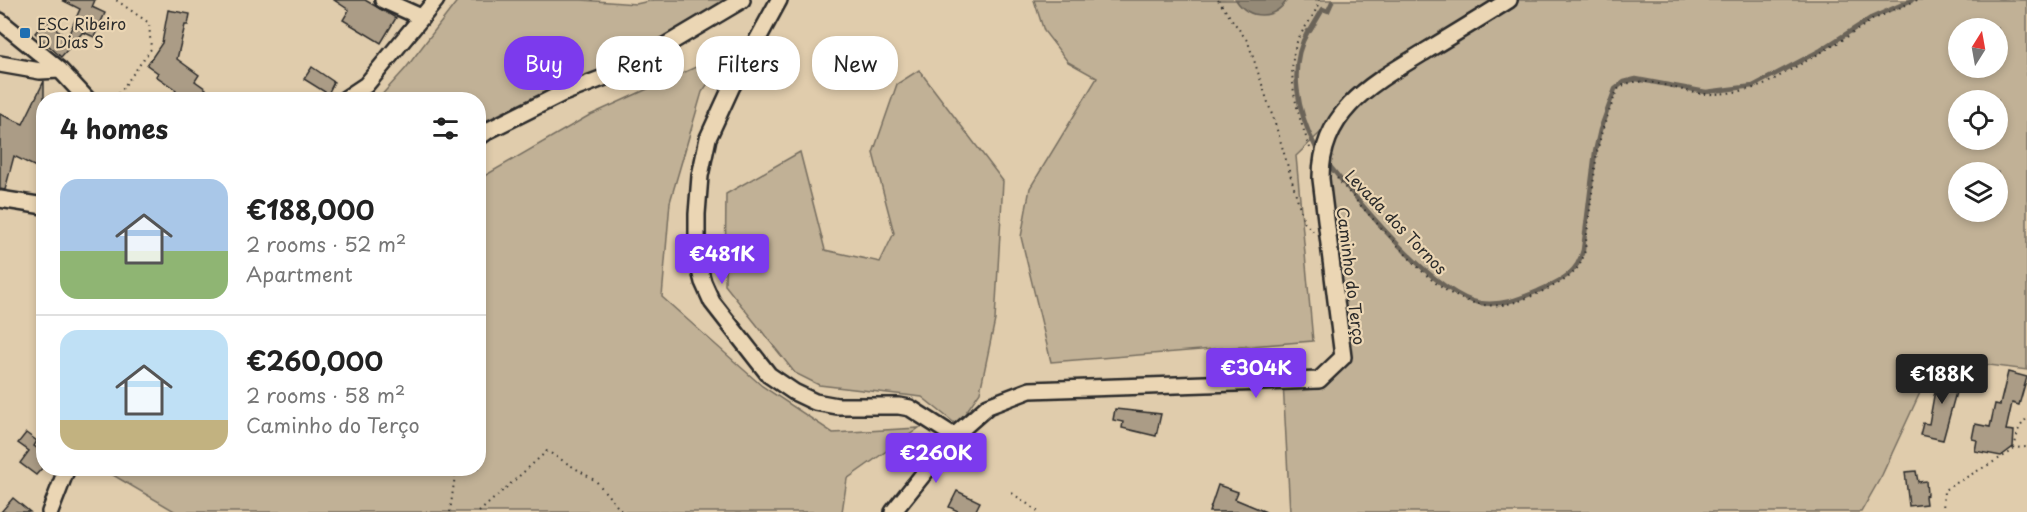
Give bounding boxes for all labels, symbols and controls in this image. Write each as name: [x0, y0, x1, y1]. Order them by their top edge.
place label: ESC Ribeiro D Dias S: [37, 11, 126, 53]
north arrow: [1948, 18, 2008, 78]
map controls: [1948, 18, 2008, 222]
marker: ESC Ribeiro D Dias S: [18, 26, 32, 40]
chip: Buy: [504, 36, 584, 90]
chip: Rent: [596, 36, 684, 90]
chip: Filters: [696, 36, 800, 90]
chip: New: [812, 36, 898, 90]
button: locate: [1948, 90, 2008, 150]
text: 4 homes: [60, 109, 168, 148]
icon: filters: [429, 112, 462, 145]
button: layers: [1948, 162, 2008, 222]
street label: Levada dos Tornos: [1340, 163, 1453, 279]
text: €188,000: [246, 190, 375, 229]
icon: home: [108, 203, 180, 275]
street label: Caminho do Terço: [1332, 206, 1372, 346]
text: 2 rooms · 52 m²: [246, 229, 406, 259]
pin: €481K: [680, 234, 764, 285]
text: €481K: [689, 238, 755, 268]
text: Apartment: [246, 259, 353, 289]
text: €260,000: [246, 341, 383, 380]
pin: €304K: [1214, 348, 1298, 399]
text: €304K: [1220, 352, 1292, 382]
icon: home: [108, 354, 180, 426]
pin: €188K: [1900, 354, 1984, 405]
text: €188K: [1910, 358, 1974, 388]
text: 2 rooms · 58 m²: [246, 380, 405, 410]
text: Caminho do Terço: [246, 410, 420, 440]
pin: €260K: [894, 433, 978, 484]
text: €260K: [900, 437, 972, 467]

